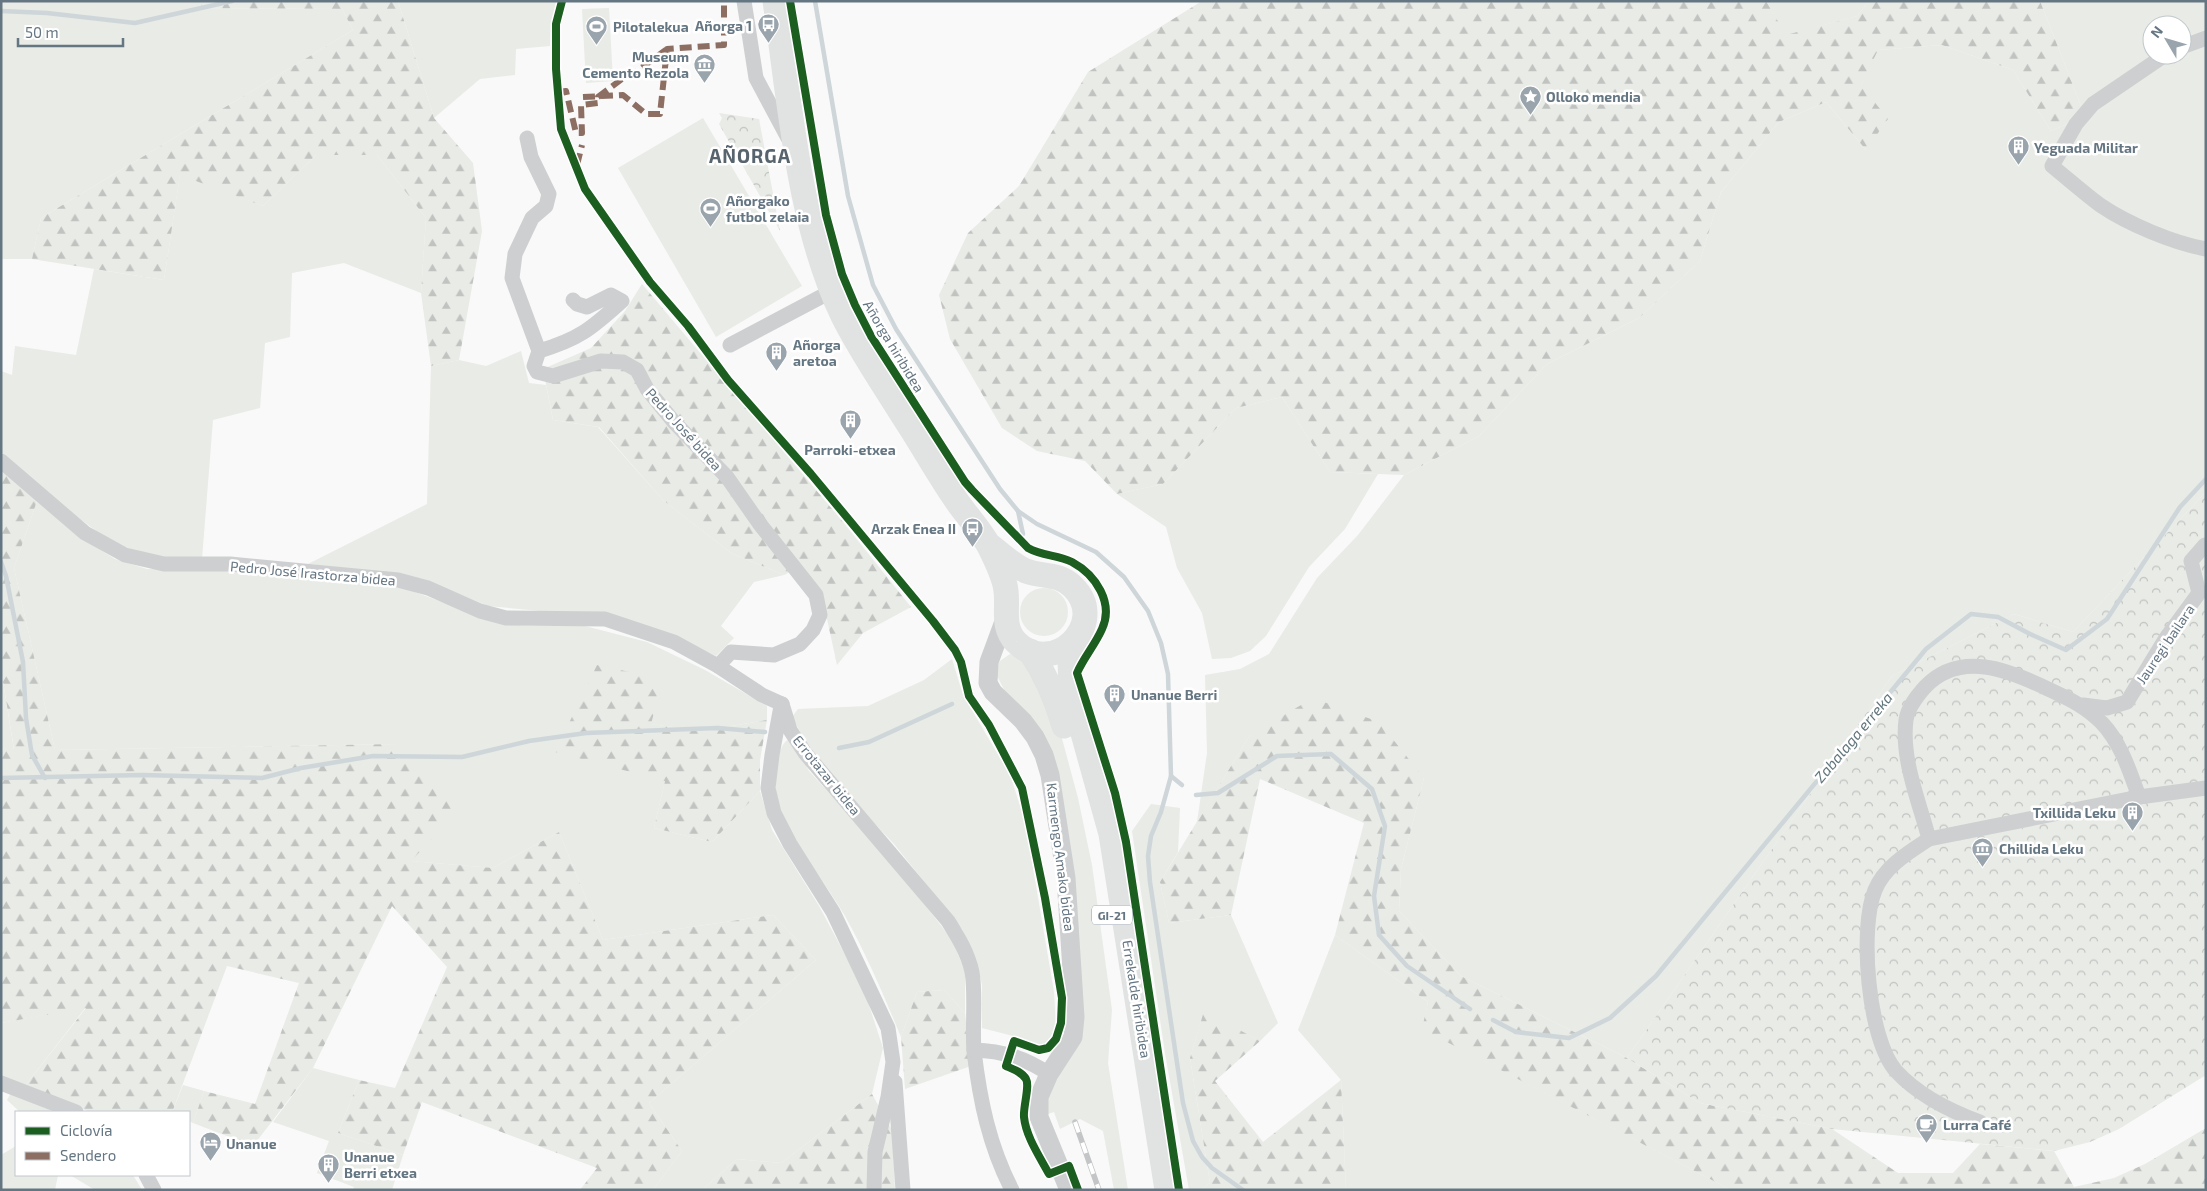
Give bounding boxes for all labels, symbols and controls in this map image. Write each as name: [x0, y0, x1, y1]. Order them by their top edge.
bus stop icon: Añorga 1: [756, 13, 780, 44]
sports icon: Pilotalekua: [585, 14, 609, 45]
scale bar: [18, 15, 122, 47]
north arrow: [2142, 15, 2192, 65]
place label: Añorga 1: [695, 17, 752, 34]
place label: Pilotalekua: [613, 18, 689, 35]
text: N: [2147, 22, 2166, 41]
text: 50 m: [25, 23, 59, 41]
place label: Museum Cemento Rezola: [582, 48, 689, 81]
museum icon: Museum Cemento Rezola: [693, 52, 717, 83]
place icon: Olloko mendia: [1518, 84, 1542, 115]
place label: Olloko mendia: [1546, 88, 1641, 105]
building icon: Yeguada Militar: [2006, 135, 2030, 166]
place label: Yeguada Militar: [2034, 139, 2138, 156]
district label: AÑORGA: [709, 144, 791, 167]
place label: Añorgako futbol zelaia: [726, 192, 809, 225]
sports icon: Añorgako futbol zelaia: [698, 196, 722, 227]
street label: Añorga hiribidea: [860, 297, 928, 395]
place label: Añorga aretoa: [793, 336, 841, 369]
building icon: Añorga aretoa: [765, 340, 789, 371]
street label: Pedro José bidea: [643, 384, 725, 474]
building icon: Parroki-etxea: [838, 409, 862, 440]
place label: Parroki-etxea: [804, 441, 896, 458]
bus stop icon: Arzak Enea II: [960, 516, 984, 547]
place label: Arzak Enea II: [871, 520, 956, 537]
street label: Pedro José Irastorza bidea: [230, 557, 396, 589]
street label: Jauregi bailara: [2132, 601, 2198, 687]
building icon: Unanue Berri: [1103, 682, 1127, 713]
place label: Unanue Berri: [1131, 686, 1217, 703]
water label: Zabalaga erreka: [1810, 688, 1896, 786]
street label: Errotazar bidea: [790, 732, 864, 818]
street label: Karmengo Amako bidea: [1043, 782, 1079, 932]
building icon: Txillida Leku: [2120, 800, 2144, 831]
place label: Txillida Leku: [2033, 804, 2116, 821]
museum icon: Chillida Leku: [1971, 836, 1995, 867]
place label: Chillida Leku: [1999, 840, 2083, 857]
road number: GI-21: [1092, 906, 1132, 924]
street label: Errekalde hiribidea: [1119, 939, 1155, 1059]
legend: [15, 1111, 190, 1176]
cafe icon: Lurra Café: [1915, 1112, 1939, 1143]
place label: Lurra Café: [1943, 1116, 2012, 1133]
text: Ciclovía: [60, 1121, 112, 1139]
hotel icon: Unanue: [198, 1131, 222, 1162]
place label: Unanue: [226, 1135, 277, 1152]
text: Sendero: [60, 1146, 116, 1164]
place label: Unanue Berri etxea: [344, 1148, 417, 1181]
building icon: Unanue Berri etxea: [316, 1152, 340, 1183]

